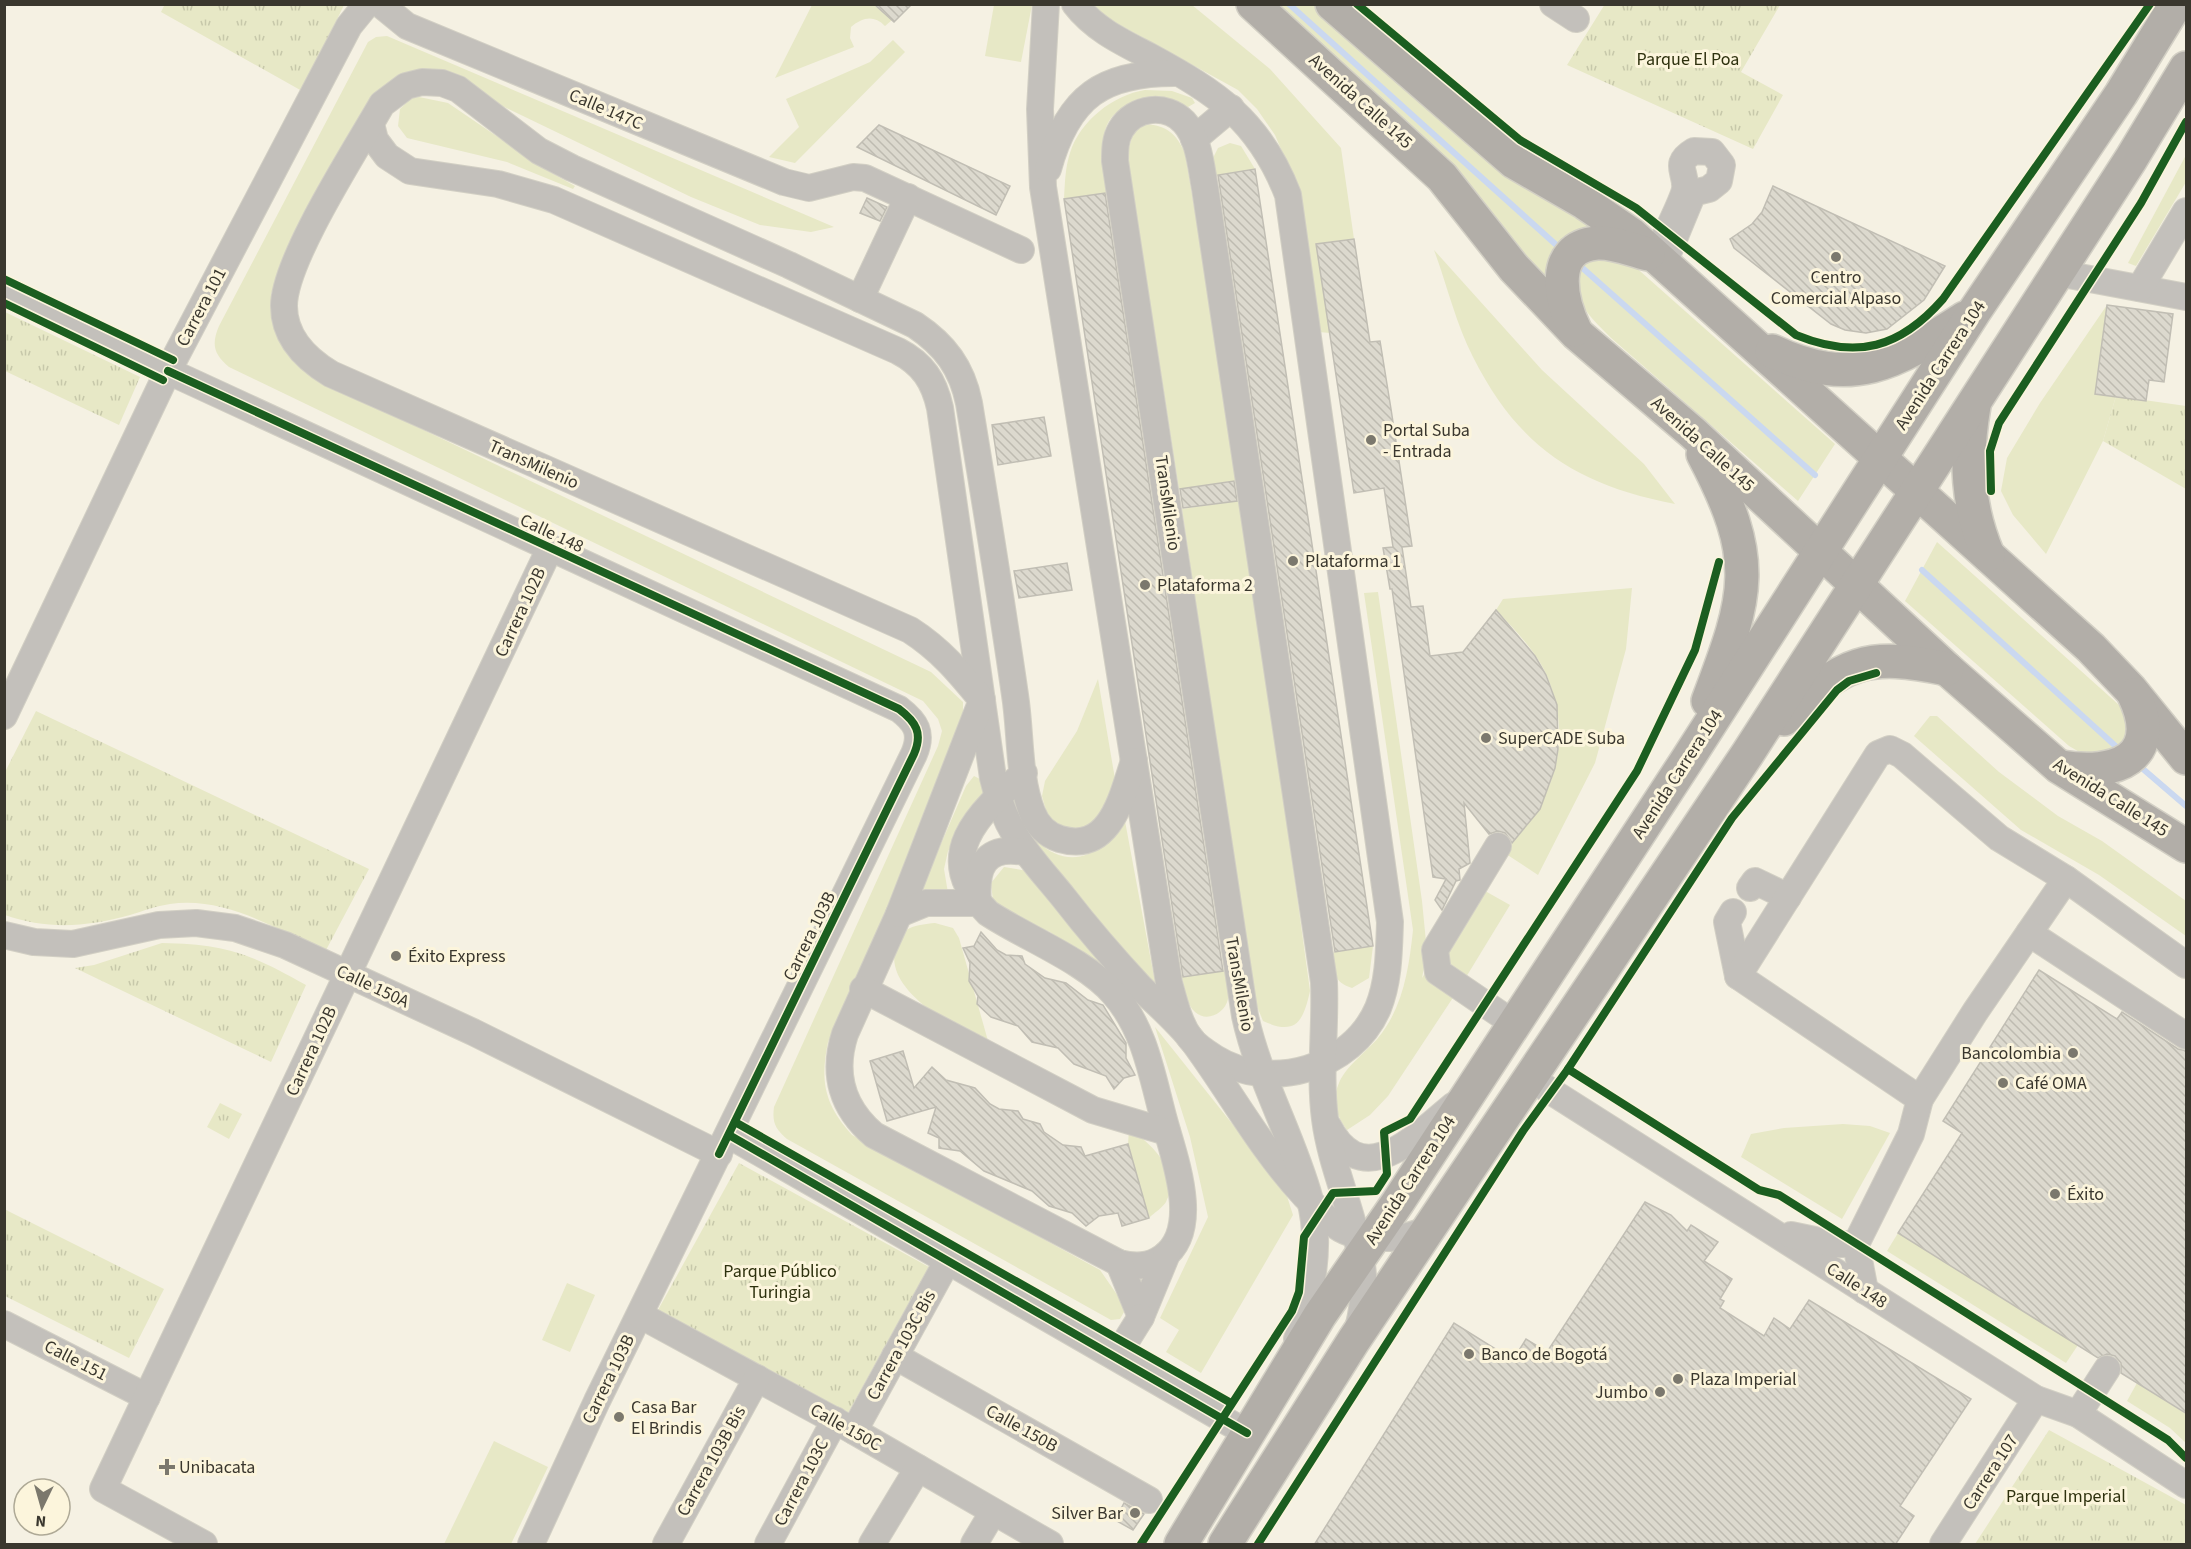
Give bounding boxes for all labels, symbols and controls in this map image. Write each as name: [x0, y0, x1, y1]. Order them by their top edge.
park label: Parque El Poa: [1637, 47, 1739, 72]
street label: Avenida Calle 145: [1303, 48, 1418, 155]
street label: Calle 147C: [565, 83, 647, 136]
marker: Centro Comercial Alpaso: [1829, 250, 1843, 264]
street label: Carrera 101: [170, 263, 233, 351]
place label: Centro Comercial Alpaso: [1771, 265, 1901, 311]
street label: Avenida Carrera 104: [1889, 296, 1992, 435]
street label: Avenida Calle 145: [1645, 391, 1760, 498]
place label: Portal Suba - Entrada: [1383, 418, 1470, 464]
street label: TransMilenio: [485, 433, 583, 495]
marker: Portal Suba - Entrada: [1364, 433, 1378, 447]
street label: TransMilenio: [1148, 454, 1187, 552]
street label: Calle 148: [516, 508, 588, 559]
place label: Plataforma 1: [1305, 549, 1401, 574]
marker: Plataforma 1: [1286, 554, 1300, 568]
street label: Carrera 102B: [489, 563, 552, 661]
place label: Plataforma 2: [1157, 573, 1253, 598]
marker: Plataforma 2: [1138, 578, 1152, 592]
street label: Avenida Carrera 104: [1626, 705, 1729, 844]
place label: SuperCADE Suba: [1498, 726, 1625, 751]
marker: SuperCADE Suba: [1479, 731, 1493, 745]
street label: Avenida Calle 145: [2048, 752, 2173, 843]
street label: Carrera 103B: [777, 887, 842, 985]
street label: TransMilenio: [1219, 935, 1260, 1034]
place label: Éxito Express: [408, 944, 506, 969]
marker: Éxito Express: [389, 949, 403, 963]
street label: Calle 150A: [332, 959, 413, 1014]
street label: Carrera 102B: [280, 1002, 343, 1100]
place label: Bancolombia: [1961, 1041, 2061, 1066]
marker: Bancolombia: [2066, 1046, 2080, 1060]
place label: Café OMA: [2015, 1071, 2087, 1096]
marker: Café OMA: [1996, 1076, 2010, 1090]
street label: Avenida Carrera 104: [1359, 1111, 1462, 1250]
place label: Éxito: [2067, 1182, 2104, 1207]
marker: Éxito: [2048, 1187, 2062, 1201]
street label: Calle 148: [1821, 1256, 1892, 1314]
park label: Parque Público Turingia: [723, 1259, 837, 1305]
street label: Carrera 103C Bis: [861, 1286, 942, 1405]
street label: Carrera 103B: [576, 1330, 641, 1428]
street label: Calle 151: [40, 1334, 112, 1387]
place label: Banco de Bogotá: [1481, 1342, 1608, 1367]
marker: Banco de Bogotá: [1462, 1347, 1476, 1361]
place label: Plaza Imperial: [1690, 1367, 1797, 1392]
marker: Plaza Imperial: [1671, 1372, 1685, 1386]
place label: Jumbo: [1595, 1380, 1648, 1405]
marker: Jumbo: [1653, 1385, 1667, 1399]
place label: Casa Bar El Brindis: [631, 1395, 702, 1441]
street label: Calle 150C: [806, 1398, 886, 1457]
street label: Calle 150B: [981, 1398, 1062, 1458]
street label: Carrera 103B Bis: [671, 1402, 752, 1521]
marker: Casa Bar El Brindis: [612, 1410, 626, 1424]
street label: Carrera 107: [1957, 1429, 2024, 1515]
street label: Carrera 103C: [768, 1434, 835, 1531]
place label: Unibacata: [179, 1455, 255, 1480]
marker: Unibacata: [160, 1460, 174, 1474]
north arrow: [12, 1477, 72, 1537]
park label: Parque Imperial: [2006, 1484, 2126, 1509]
place label: Silver Bar: [1051, 1501, 1124, 1526]
marker: Silver Bar: [1128, 1506, 1142, 1520]
text: N: [35, 1510, 47, 1532]

